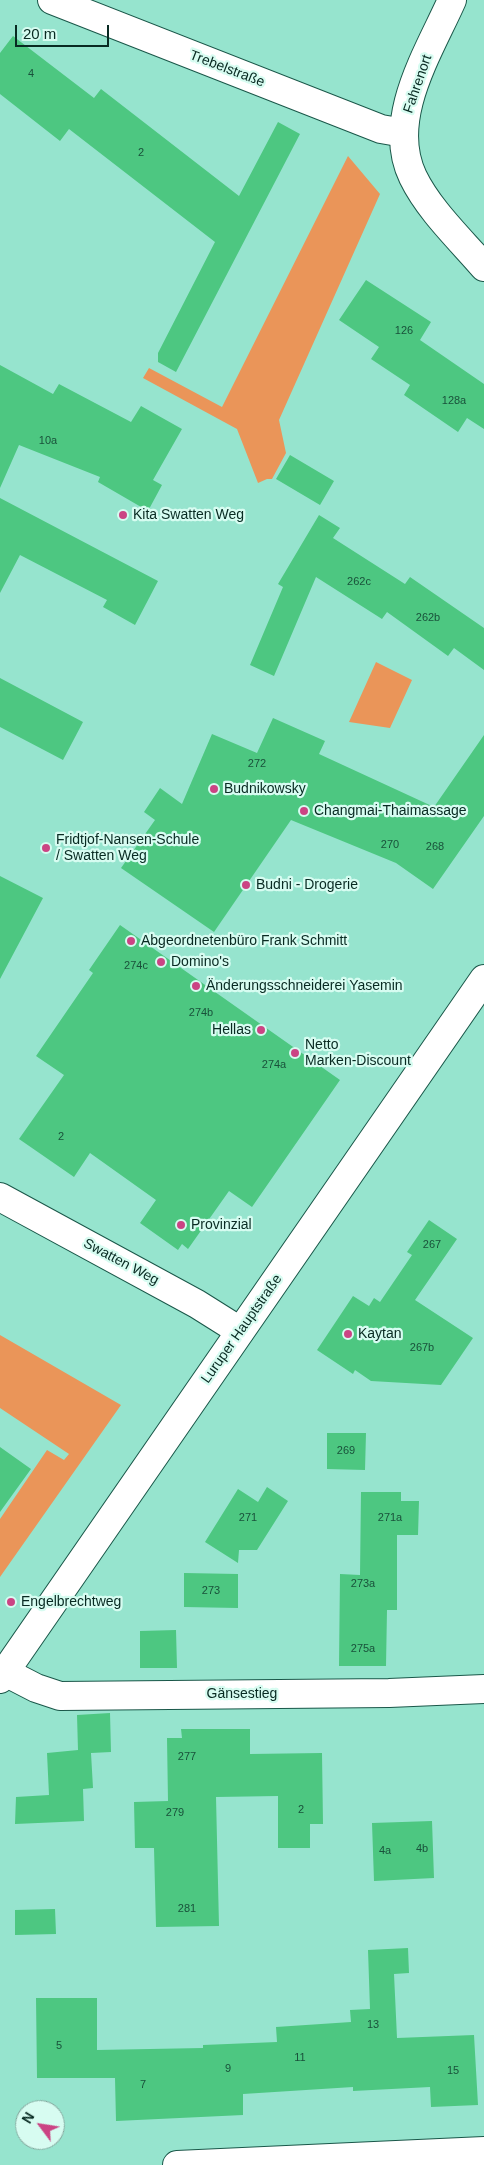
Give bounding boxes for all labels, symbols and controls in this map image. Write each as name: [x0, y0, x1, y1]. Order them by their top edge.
scale bar: [18, 15, 111, 47]
text: 20 m: [23, 25, 56, 42]
street label: Trebelstraße: [187, 47, 267, 91]
street label: Fahrenort: [400, 53, 436, 115]
house number: 4: [28, 67, 34, 81]
house number: 2: [138, 146, 144, 160]
house number: 126: [395, 324, 413, 338]
house number: 128a: [442, 394, 466, 408]
house number: 10a: [39, 434, 57, 448]
place label: Kita Swatten Weg: [133, 507, 244, 523]
marker: Kita Swatten Weg: [117, 509, 129, 521]
house number: 262c: [347, 575, 371, 589]
house number: 262b: [416, 611, 440, 625]
house number: 272: [248, 757, 266, 771]
place label: Budnikowsky: [224, 781, 306, 797]
marker: Budnikowsky: [208, 783, 220, 795]
place label: Changmai-Thaimassage: [314, 803, 467, 819]
marker: Changmai-Thaimassage: [298, 805, 310, 817]
place label: Fridtjof-Nansen-Schule / Swatten Weg: [56, 832, 199, 864]
house number: 270: [381, 838, 399, 852]
house number: 268: [426, 840, 444, 854]
marker: Fridtjof-Nansen-Schule / Swatten Weg: [40, 842, 52, 854]
place label: Budni - Drogerie: [256, 877, 358, 893]
marker: Budni - Drogerie: [240, 879, 252, 891]
place label: Abgeordnetenbüro Frank Schmitt: [141, 933, 347, 949]
marker: Abgeordnetenbüro Frank Schmitt: [125, 935, 137, 947]
place label: Domino's: [171, 954, 229, 970]
marker: Domino's: [155, 956, 167, 968]
house number: 274c: [124, 959, 148, 973]
place label: Änderungsschneiderei Yasemin: [206, 978, 403, 994]
marker: Änderungsschneiderei Yasemin: [190, 980, 202, 992]
house number: 274b: [189, 1006, 213, 1020]
place label: Hellas: [212, 1022, 251, 1038]
marker: Hellas: [255, 1024, 267, 1036]
place label: Netto Marken-Discount: [305, 1037, 411, 1070]
marker: Netto Marken-Discount: [289, 1047, 301, 1059]
house number: 274a: [262, 1058, 286, 1072]
house number: 2: [58, 1130, 64, 1144]
place label: Provinzial: [191, 1217, 252, 1233]
marker: Provinzial: [175, 1219, 187, 1231]
street label: Swatten Weg: [80, 1235, 162, 1289]
house number: 267: [423, 1238, 441, 1252]
street label: Luruper Hauptstraße: [198, 1271, 286, 1387]
place label: Kaytan: [358, 1326, 402, 1342]
marker: Kaytan: [342, 1328, 354, 1340]
house number: 267b: [410, 1341, 434, 1355]
house number: 269: [337, 1444, 355, 1458]
house number: 271: [239, 1511, 257, 1525]
house number: 271a: [378, 1511, 402, 1525]
house number: 273a: [351, 1577, 375, 1591]
house number: 273: [202, 1584, 220, 1598]
place label: Engelbrechtweg: [21, 1594, 121, 1610]
marker: Engelbrechtweg: [5, 1596, 17, 1608]
house number: 275a: [351, 1642, 375, 1656]
street label: Gänsestieg: [207, 1686, 277, 1702]
house number: 277: [178, 1750, 196, 1764]
house number: 2: [298, 1803, 304, 1817]
house number: 279: [166, 1806, 184, 1820]
house number: 4b: [416, 1842, 428, 1856]
house number: 4a: [379, 1844, 391, 1858]
house number: 281: [178, 1902, 196, 1916]
house number: 13: [367, 2018, 379, 2032]
house number: 5: [56, 2039, 62, 2053]
house number: 11: [294, 2051, 306, 2065]
house number: 9: [225, 2062, 231, 2076]
house number: 15: [447, 2064, 459, 2078]
house number: 7: [140, 2078, 146, 2092]
north arrow: [15, 2100, 65, 2150]
text: N: [19, 2109, 37, 2126]

